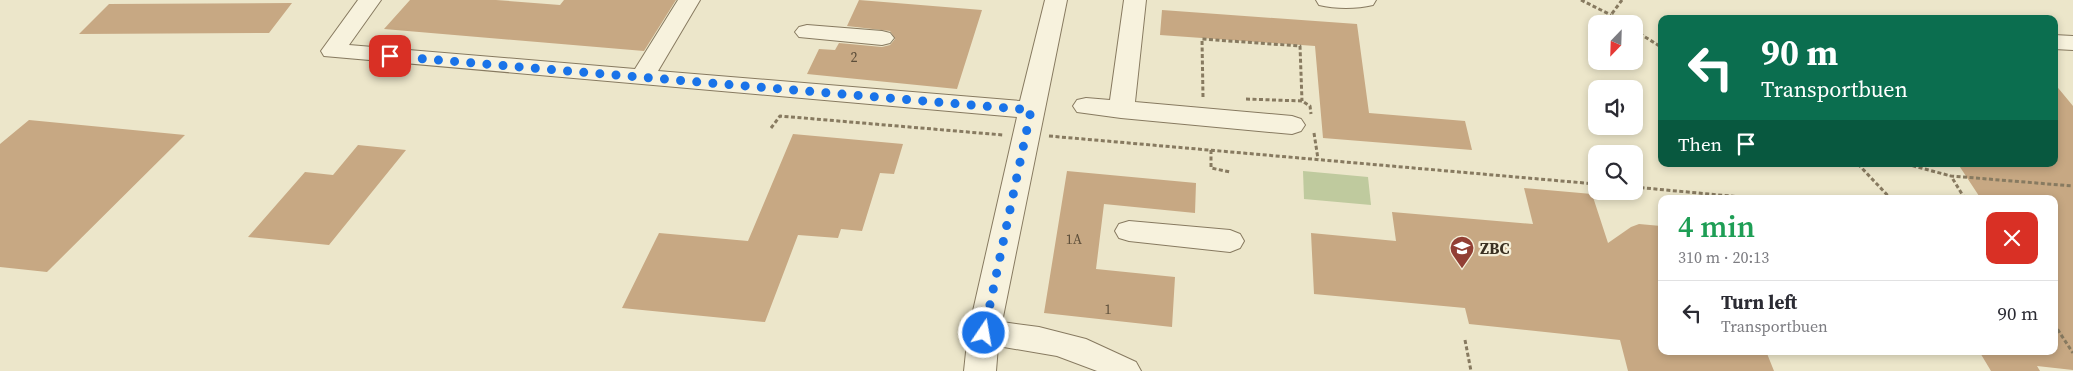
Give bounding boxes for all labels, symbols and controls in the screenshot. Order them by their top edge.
north arrow [1588,15,1642,70]
map controls [1588,15,1643,200]
text: 90 m [1761,29,1838,77]
pin [369,35,411,77]
icon: left [1678,35,1743,100]
icon: arrive [376,42,404,70]
house number: 2 [851,47,858,67]
text: Transportbuen [1761,74,1908,104]
button: sound [1588,80,1643,135]
icon: arrive [1732,130,1760,158]
text: Then [1678,131,1722,157]
button: search [1588,145,1643,200]
text: 4 min [1678,206,1755,247]
button: close [1986,212,2038,264]
house number: 1A [1066,229,1083,249]
school or university icon: ZBC [1449,235,1475,269]
place label: ZBC [1480,237,1509,259]
text: 310 m · 20:13 [1678,246,1769,268]
text: Turn left [1721,289,1797,315]
house number: 1 [1105,299,1112,319]
icon: left [1678,299,1706,327]
text: 90 m [1997,300,2038,326]
position arrow [957,306,1009,358]
text: Transportbuen [1721,315,1828,337]

